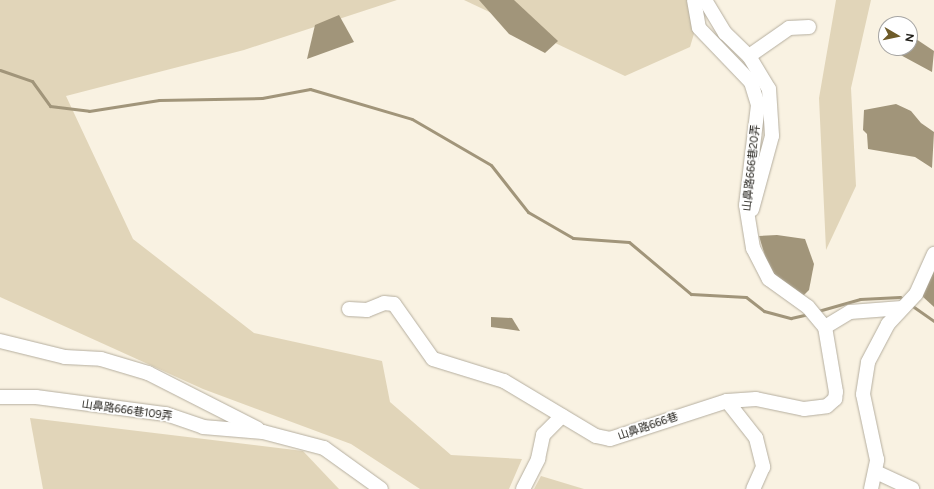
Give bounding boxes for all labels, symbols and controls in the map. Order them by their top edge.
north arrow [878,16,918,56]
text: N [902,33,916,43]
street label: 山鼻路666巷20弄 [741,124,763,212]
street label: 山鼻路666巷109弄 [81,398,173,424]
street label: 山鼻路666巷 [616,411,680,443]

